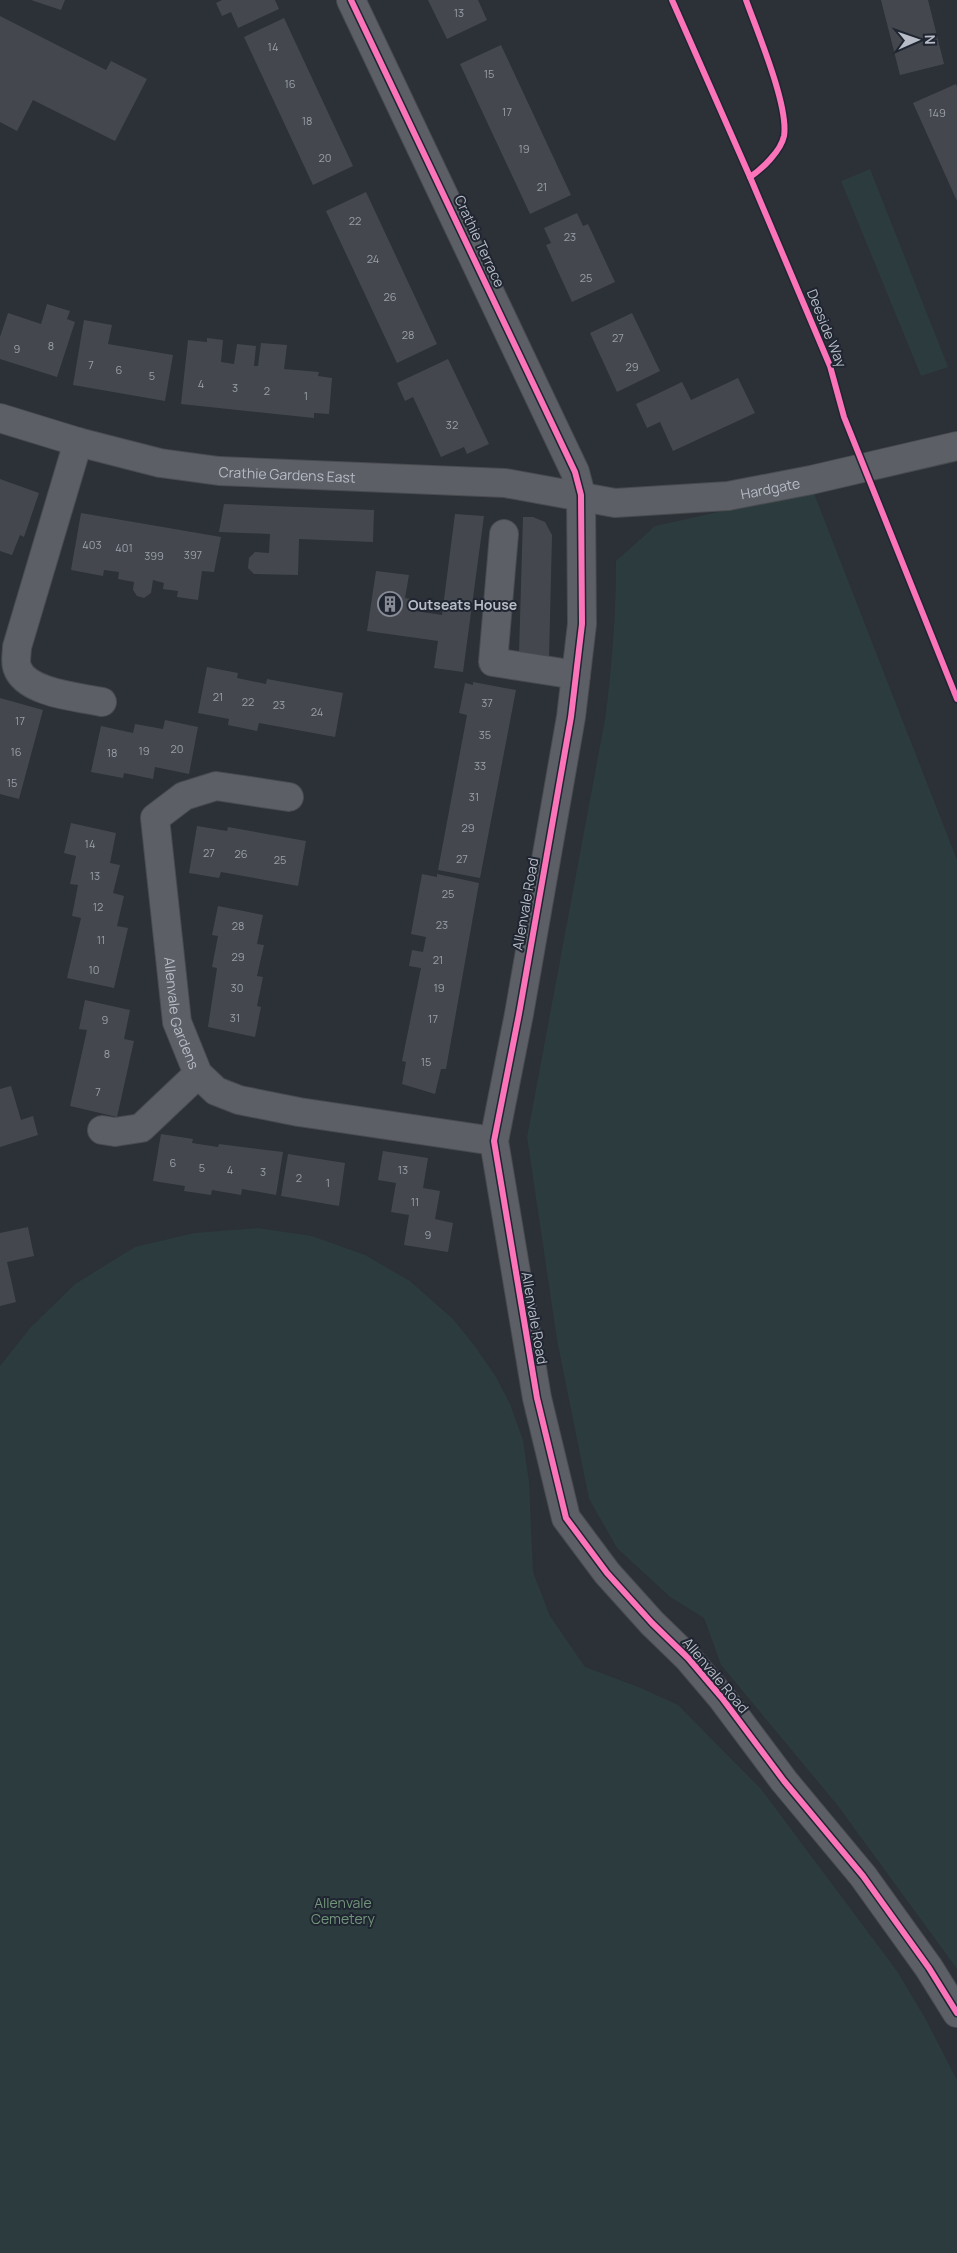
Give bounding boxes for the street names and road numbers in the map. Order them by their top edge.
street label: Crathie Terrace [450,192,510,290]
street label: Deeside Way [803,286,852,371]
street label: Crathie Gardens East [218,461,356,486]
street label: Hardgate [739,473,802,503]
street label: Allenvale Road [508,856,542,952]
street label: Allenvale Gardens [161,956,204,1072]
street label: Allenvale Road [518,1270,552,1366]
street label: Allenvale Road [679,1633,753,1717]

